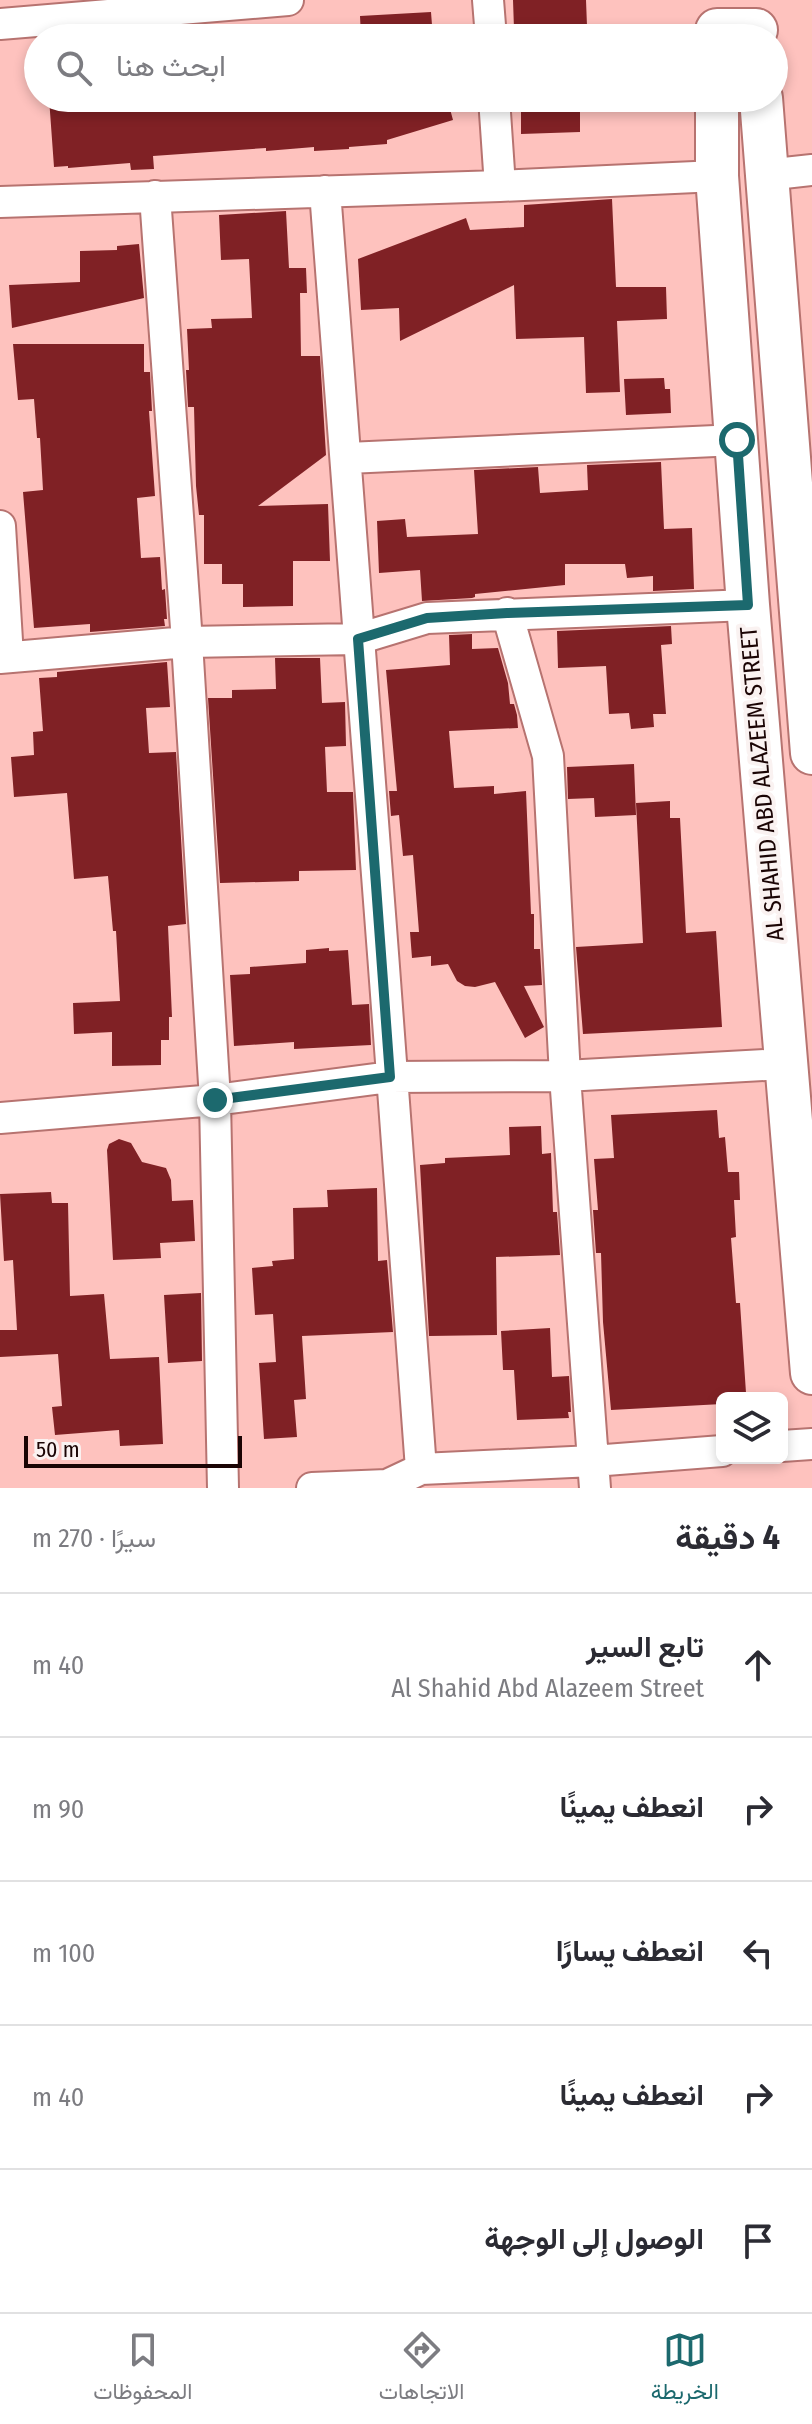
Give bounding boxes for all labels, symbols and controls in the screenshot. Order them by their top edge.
search box [24,24,788,112]
icon: search [52,46,96,90]
text: ابحث هنا [116,48,226,84]
route start [719,422,755,458]
street label: AL SHAHID ABD ALAZEEM STREET [734,626,790,942]
route end [197,1082,233,1118]
map controls [716,1392,788,1464]
button: layers [716,1392,788,1464]
scale bar [24,1432,242,1468]
text: 50 m [36,1436,80,1463]
text: 4 دقيقة [675,1517,780,1558]
text: سيرًا · 270 m [32,1523,156,1554]
text: تابع السير [586,1629,704,1665]
icon: ahead [736,1643,780,1687]
text: 40 m [32,1650,84,1681]
text: Al Shahid Abd Alazeem Street [391,1673,704,1704]
icon: right [736,1787,780,1831]
text: انعطف يمينًا [559,1789,704,1825]
text: 90 m [32,1794,84,1825]
icon: left [736,1931,780,1975]
text: انعطف يسارًا [556,1933,704,1969]
text: 100 m [32,1938,95,1969]
icon: right [736,2075,780,2119]
text: انعطف يمينًا [559,2077,704,2113]
text: 40 m [32,2082,84,2113]
icon: arrive [736,2219,780,2263]
text: الوصول إلى الوجهة [484,2221,704,2257]
tab: المحفوظات [93,2328,192,2411]
tab: الاتجاهات [379,2328,464,2411]
tab: الخريطة [651,2328,719,2411]

